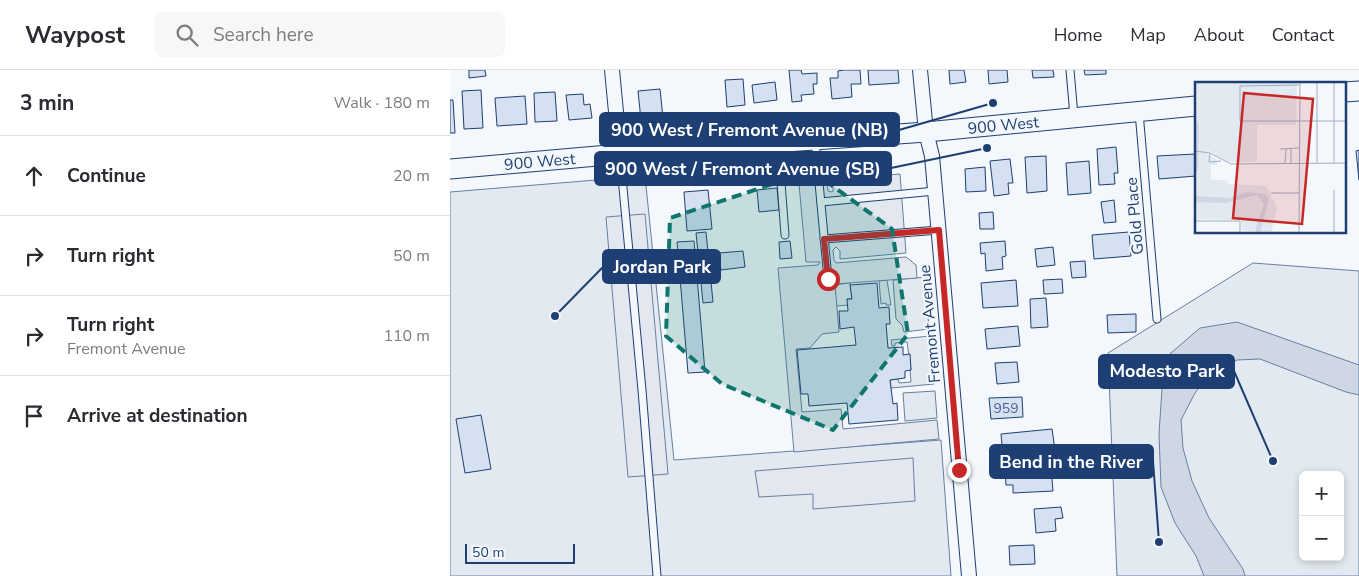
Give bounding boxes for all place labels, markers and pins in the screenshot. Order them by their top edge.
callout: 900 West / Fremont Avenue (NB) [600,113,899,146]
callout: 900 West / Fremont Avenue (SB) [595,152,891,185]
callout: Jordan Park [603,250,720,283]
callout: Modesto Park [1099,355,1234,388]
callout: Bend in the River [990,445,1153,478]

